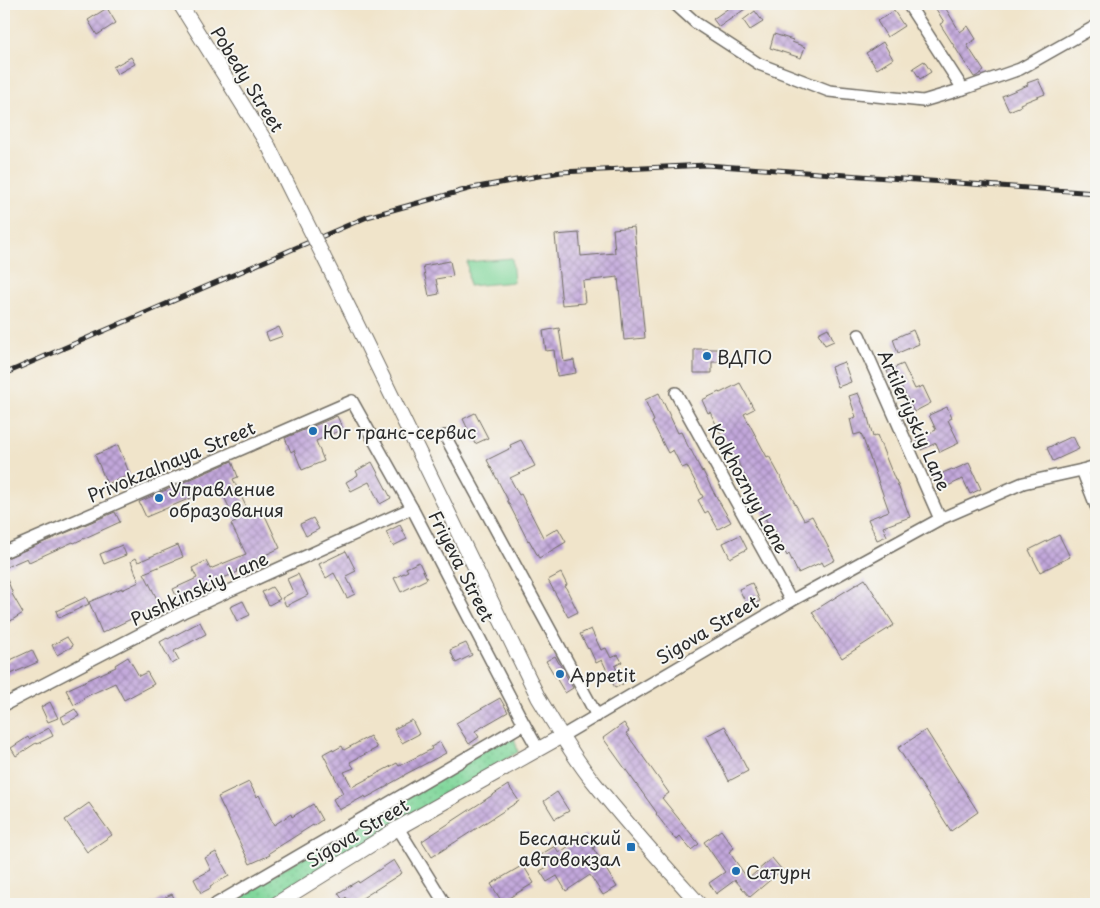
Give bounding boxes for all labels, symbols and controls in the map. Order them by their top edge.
street label: Pobedy Street [205,21,291,137]
place label: ВДПО [717,343,772,370]
street label: Artileriyskiy Lane [872,345,958,495]
marker: ВДПО [701,350,713,362]
street label: Privokzalnaya Street [83,413,259,509]
place label: Юг транс-сервис [323,418,476,445]
street label: Kolkhoznyy Lane [702,418,796,558]
marker: Юг транс-сервис [307,425,319,437]
place label: Управление образования [169,475,284,523]
marker: Управление образования [153,492,165,504]
street label: Friyeva Street [422,506,502,626]
street label: Pushkinskiy Lane [126,544,272,632]
street label: Sigova Street [651,588,763,670]
place label: Appetit [570,661,636,688]
marker: Appetit [554,668,566,680]
street label: Sigova Street [301,791,413,873]
place label: Бесланский автовокзал [519,824,621,872]
marker: Бесланский автовокзал [625,841,637,853]
place label: Сатурн [746,858,811,885]
marker: Сатурн [730,865,742,877]

